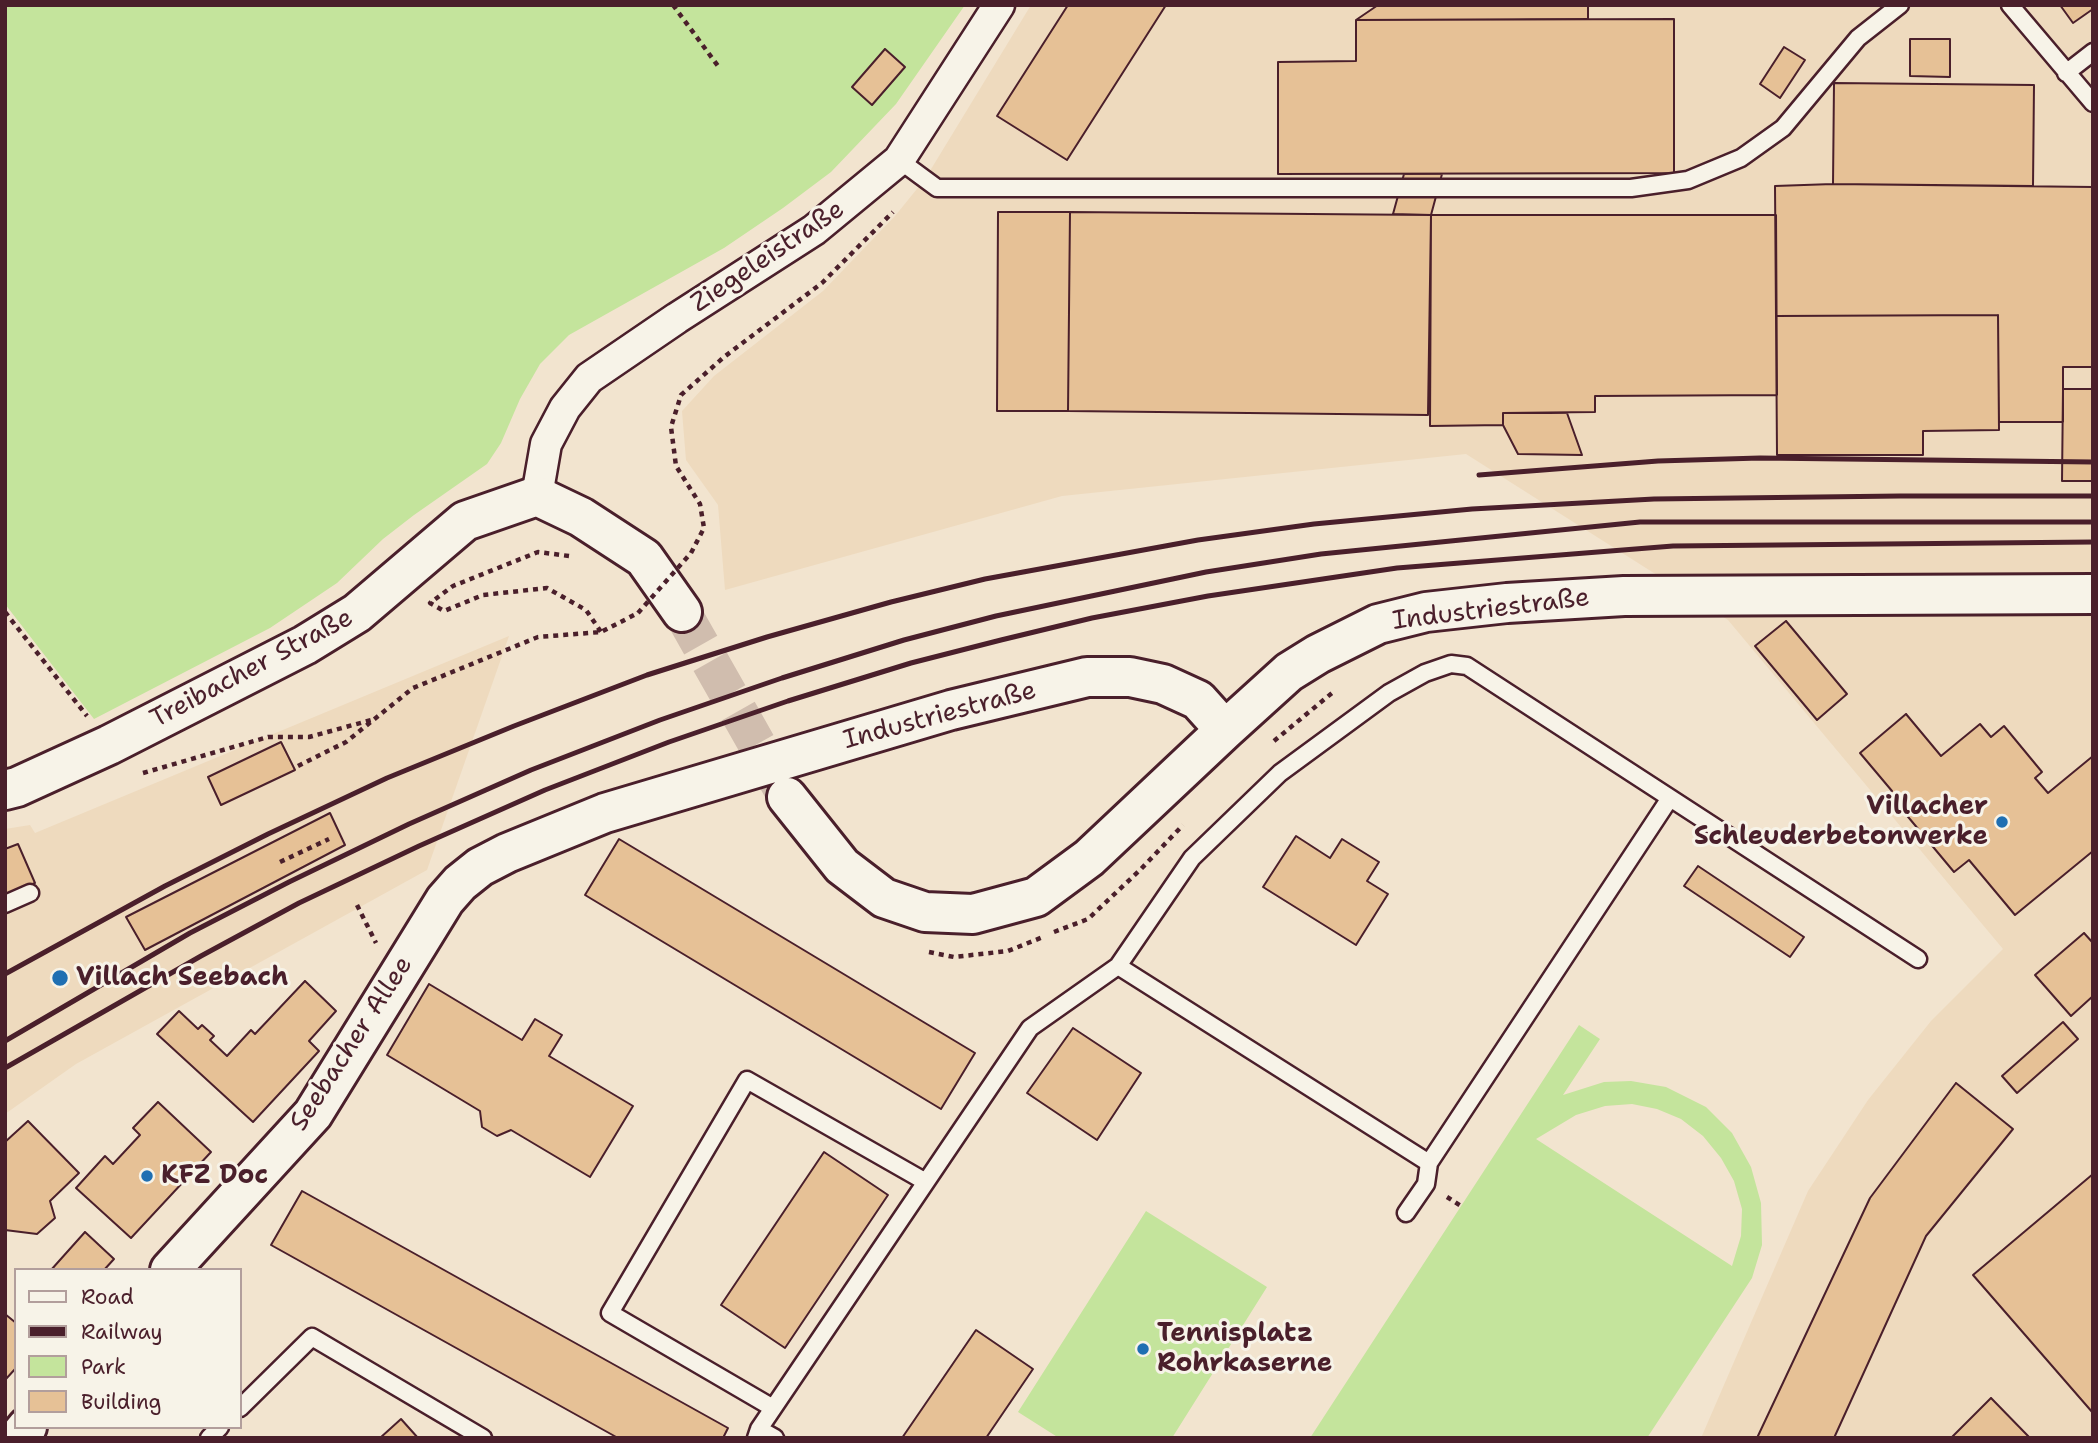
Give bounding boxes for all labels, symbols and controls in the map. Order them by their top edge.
street label: Ziegeleistraße [685,194,851,320]
street label: Industriestraße [1391,582,1591,638]
street label: Treibacher Straße [145,602,359,736]
street label: Industriestraße [840,675,1040,757]
place label: Villacher Schleuderbetonwerke [1694,791,1988,852]
marker: Villacher Schleuderbetonwerke [1994,814,2010,830]
street label: Seebacher Allee [284,951,420,1137]
place label: Villach Seebach [76,962,288,994]
marker: Villach Seebach [50,968,70,988]
place label: KFZ Doc [161,1160,268,1192]
marker: KFZ Doc [139,1168,155,1184]
legend [14,1268,242,1429]
text: Road [81,1283,134,1311]
text: Railway [81,1318,163,1346]
place label: Tennisplatz Rohrkaserne [1157,1318,1332,1380]
marker: Tennisplatz Rohrkaserne [1135,1341,1151,1357]
text: Park [81,1353,126,1381]
text: Building [81,1388,161,1416]

